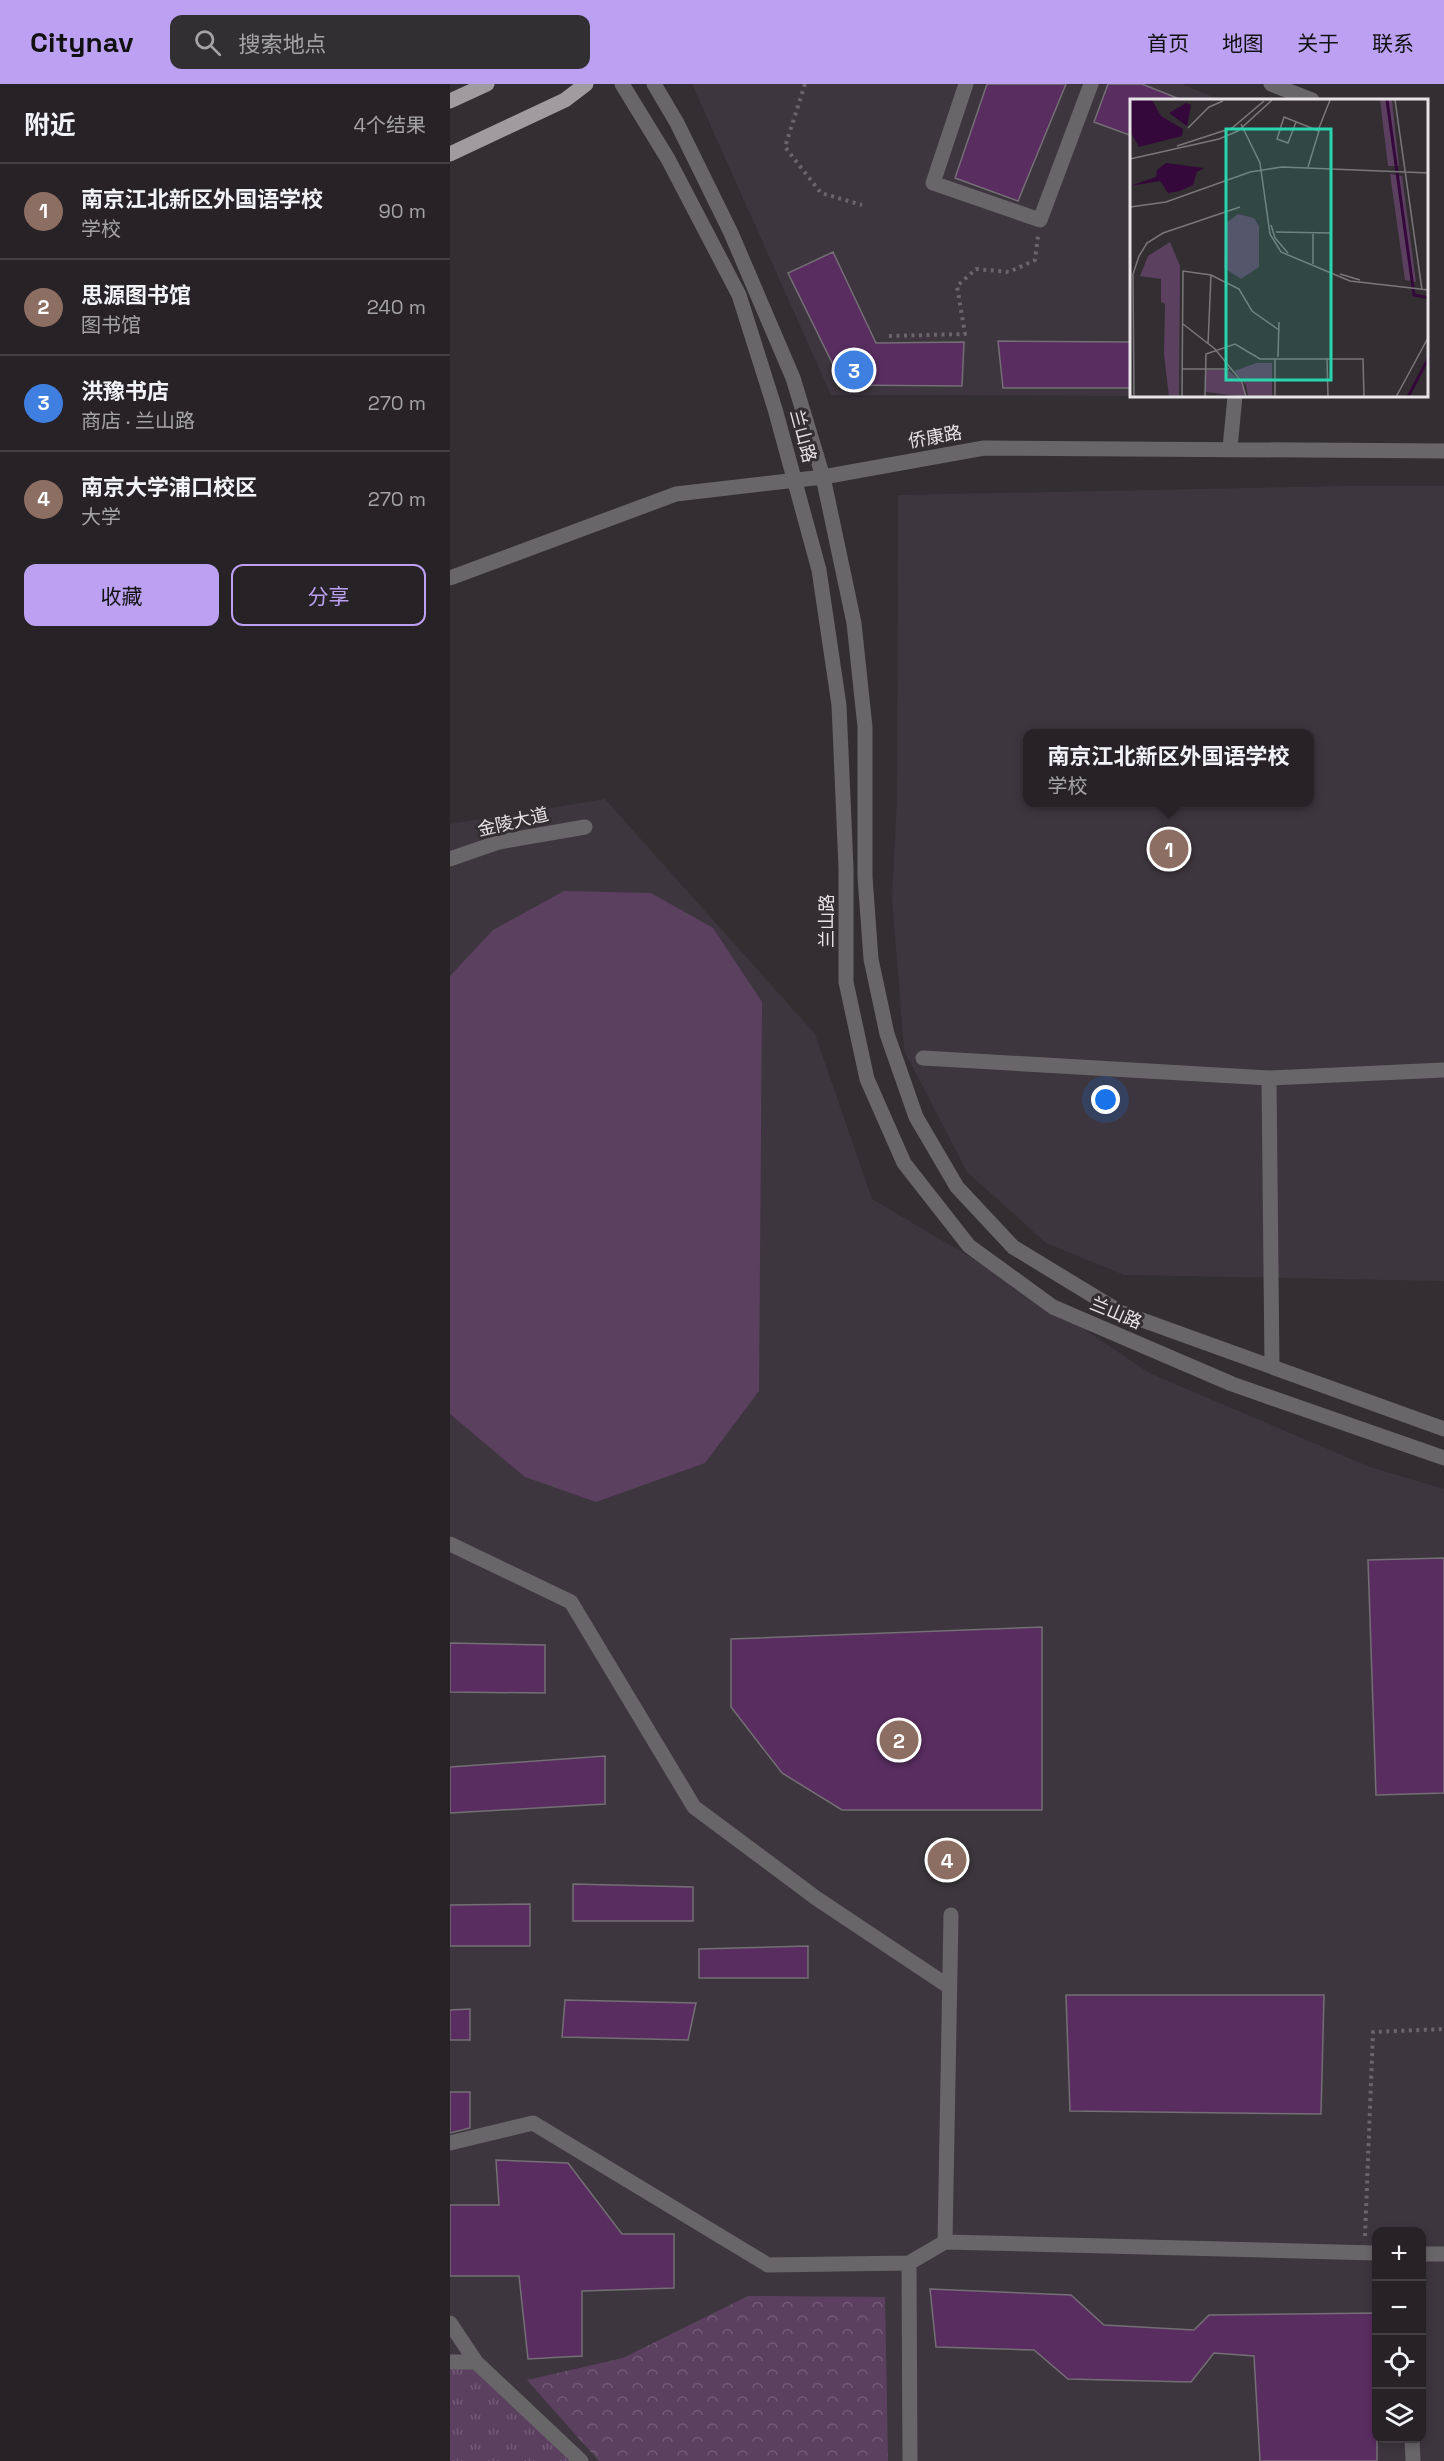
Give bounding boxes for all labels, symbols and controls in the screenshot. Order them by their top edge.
search box [170,15,590,69]
text: Citynav [30,24,134,60]
icon: search [191,26,224,59]
text: 搜索地点 [239,30,327,58]
text: 首页 [1147,30,1189,57]
text: 地图 [1222,30,1264,57]
text: 关于 [1297,30,1339,57]
text: 联系 [1372,30,1414,57]
inset map [1130,99,1429,398]
text: 附近 [24,108,76,142]
text: 4个结果 [354,112,426,138]
text: 南京江北新区外国语学校 [81,185,323,213]
text: 1 [39,198,48,224]
text: 90 m [379,198,426,224]
text: 学校 [81,216,121,242]
text: 思源图书馆 [81,281,191,309]
text: 2 [38,294,49,320]
text: 240 m [367,294,426,320]
text: 图书馆 [81,312,141,338]
pin: 3 [834,348,874,392]
text: 洪豫书店 [81,377,169,405]
text: 3 [37,390,50,416]
text: 270 m [368,390,426,416]
street label: 兰山路 [785,407,822,465]
text: 商店 · 兰山路 [81,408,195,434]
street label: 侨康路 [906,420,963,453]
text: 南京大学浦口校区 [81,473,257,501]
text: 4 [37,486,50,512]
text: 270 m [368,486,426,512]
text: 大学 [81,504,121,530]
button: 收藏 [24,564,219,626]
button: 分享 [231,564,426,626]
popup [1023,729,1314,807]
text: 南京江北新区外国语学校 [1047,742,1290,770]
text: 学校 [1047,773,1087,799]
street label: 金陵大道 [475,802,551,841]
pin: 1 [1150,826,1188,872]
street label: 兰山路 [815,894,838,948]
your location [1091,1085,1120,1114]
street label: 兰山路 [1087,1291,1146,1334]
pin: 2 [880,1718,918,1762]
pin: 4 [928,1838,966,1882]
map controls [1372,2227,1426,2443]
button: + [1372,2227,1426,2281]
button: − [1372,2281,1426,2335]
button: locate [1372,2335,1426,2389]
button: layers [1372,2389,1426,2443]

